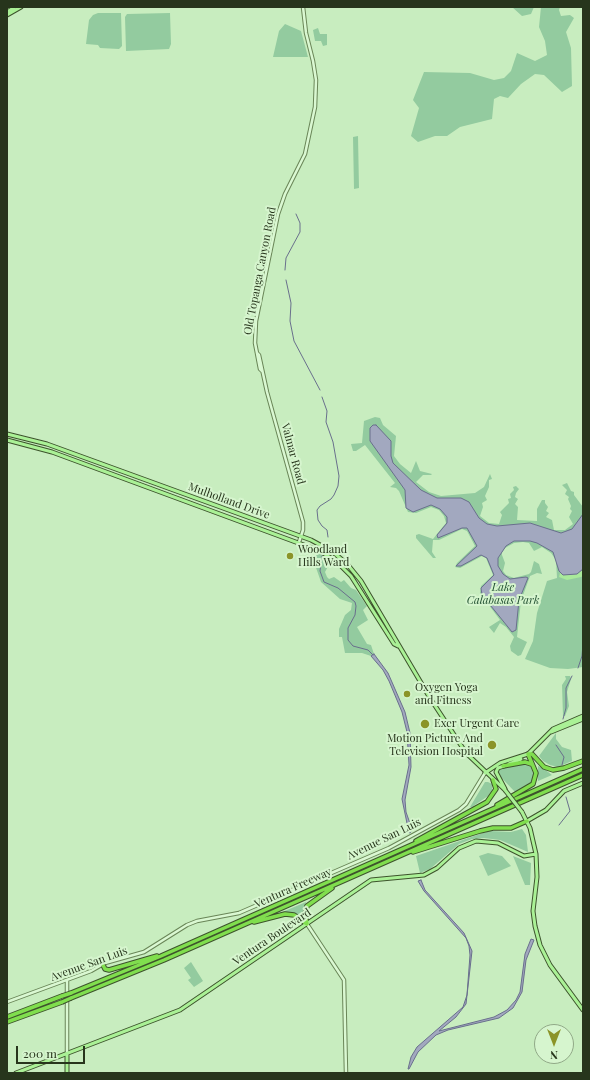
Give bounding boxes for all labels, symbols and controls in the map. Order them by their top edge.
street label: Old Topanga Canyon Road [241,206,279,336]
street label: Valmar Road [278,422,308,486]
street label: Mulholland Drive [186,480,272,522]
place label: Woodland Hills Ward [298,543,349,569]
marker: Woodland Hills Ward [285,551,295,561]
park label: Lake Calabasas Park [467,581,539,607]
place label: Oxygen Yoga and Fitness [415,681,478,707]
marker: Oxygen Yoga and Fitness [402,689,412,699]
place label: Exer Urgent Care [434,717,519,731]
marker: Exer Urgent Care [419,718,431,730]
place label: Motion Picture And Television Hospital [387,732,483,758]
marker: Motion Picture And Television Hospital [486,739,498,751]
street label: Avenue San Luis [345,815,423,863]
street label: Ventura Freeway [252,865,334,911]
street label: Ventura Boulevard [230,906,314,968]
street label: Avenue San Luis [49,944,129,984]
north arrow [534,1024,574,1064]
scale bar [18,1038,87,1064]
text: 200 m [23,1045,57,1061]
text: N [550,1048,558,1063]

